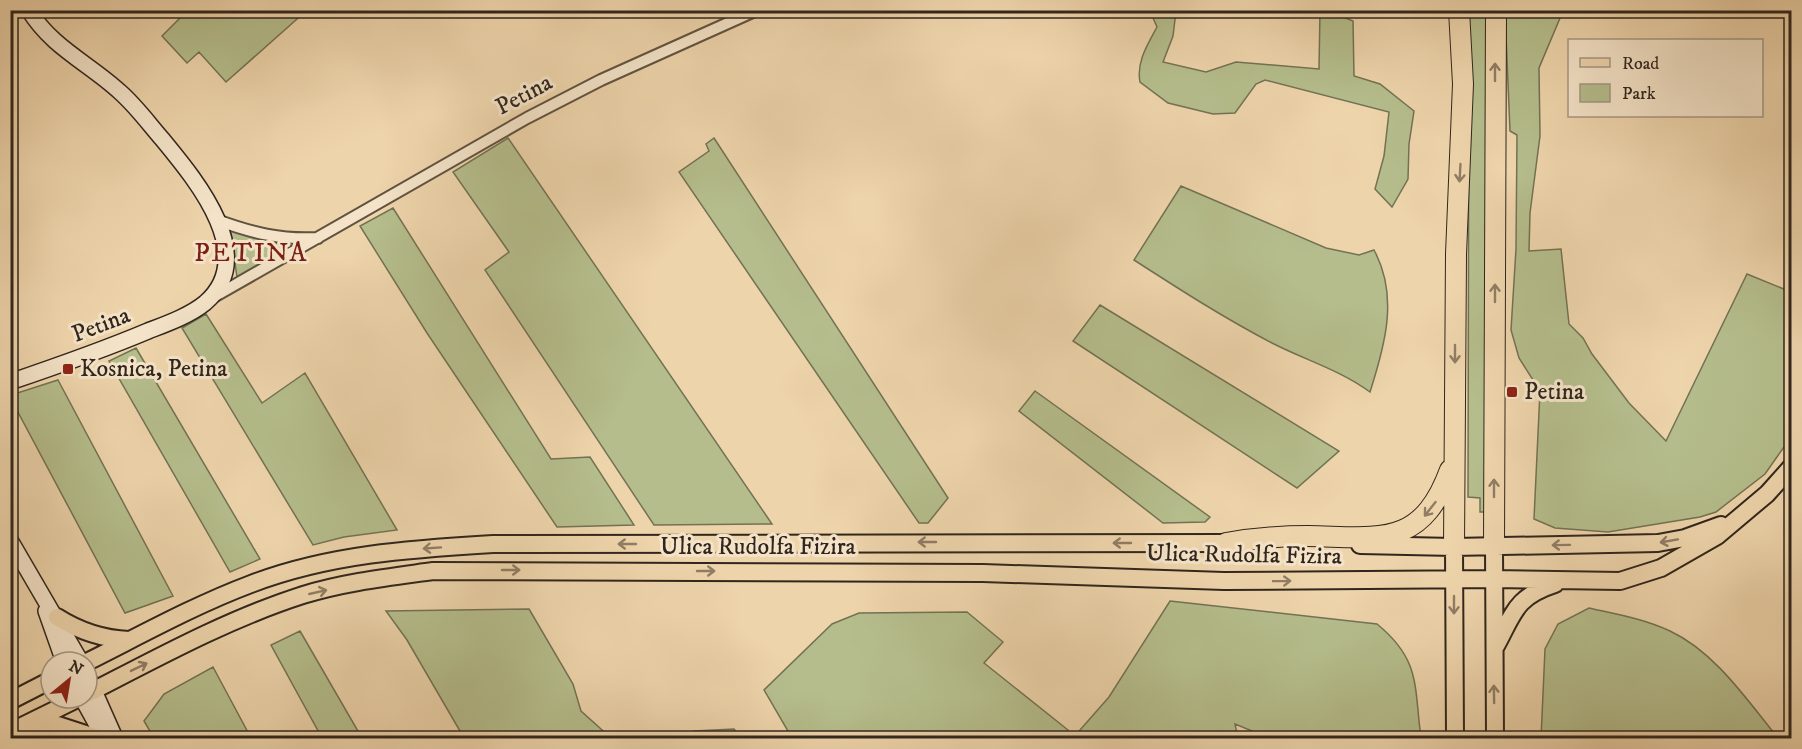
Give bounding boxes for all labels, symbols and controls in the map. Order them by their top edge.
legend [1568,39,1763,117]
text: Road [1622,53,1659,75]
one-way arrow [1489,62,1501,82]
street label: Petina [490,67,558,122]
text: Park [1622,83,1656,105]
one-way arrow [1454,163,1465,183]
district label: PETINA [194,236,308,270]
one-way arrow [1489,283,1501,303]
street label: Petina [68,300,135,350]
one-way arrow [1449,344,1461,364]
place label: Kosnica, Petina [80,354,228,384]
marker: Kosnica, Petina [61,362,75,376]
place label: Petina [1524,377,1585,407]
marker: Petina [1505,385,1519,399]
one-way arrow [1488,478,1500,498]
one-way arrow [1423,500,1436,516]
street label: Ulica Rudolfa Fizira [660,532,857,562]
one-way arrow [1660,535,1680,546]
one-way arrow [917,536,937,548]
one-way arrow [1112,537,1132,549]
one-way arrow [617,538,637,550]
street label: Ulica Rudolfa Fizira [1146,538,1343,572]
one-way arrow [1552,539,1572,551]
one-way arrow [422,543,442,554]
one-way arrow [501,564,521,576]
one-way arrow [696,565,716,577]
one-way arrow [1272,575,1292,587]
one-way arrow [309,585,328,597]
one-way arrow [1448,595,1460,615]
north arrow [39,650,99,710]
text: N [65,656,87,680]
one-way arrow [130,661,148,673]
one-way arrow [1488,685,1500,705]

